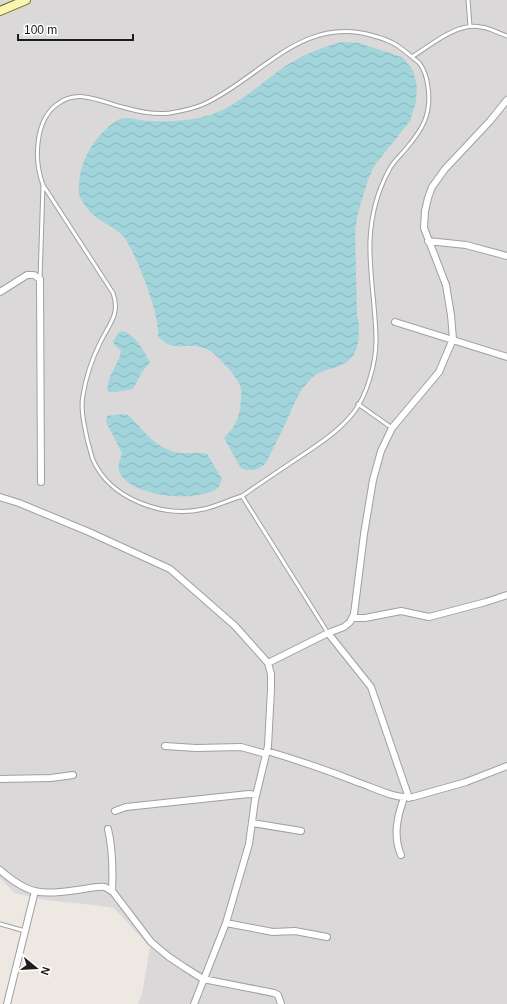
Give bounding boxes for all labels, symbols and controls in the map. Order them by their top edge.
scale bar [18,16,133,42]
text: 100 m [24,23,57,37]
north arrow [16,948,56,988]
text: N [39,965,52,977]

